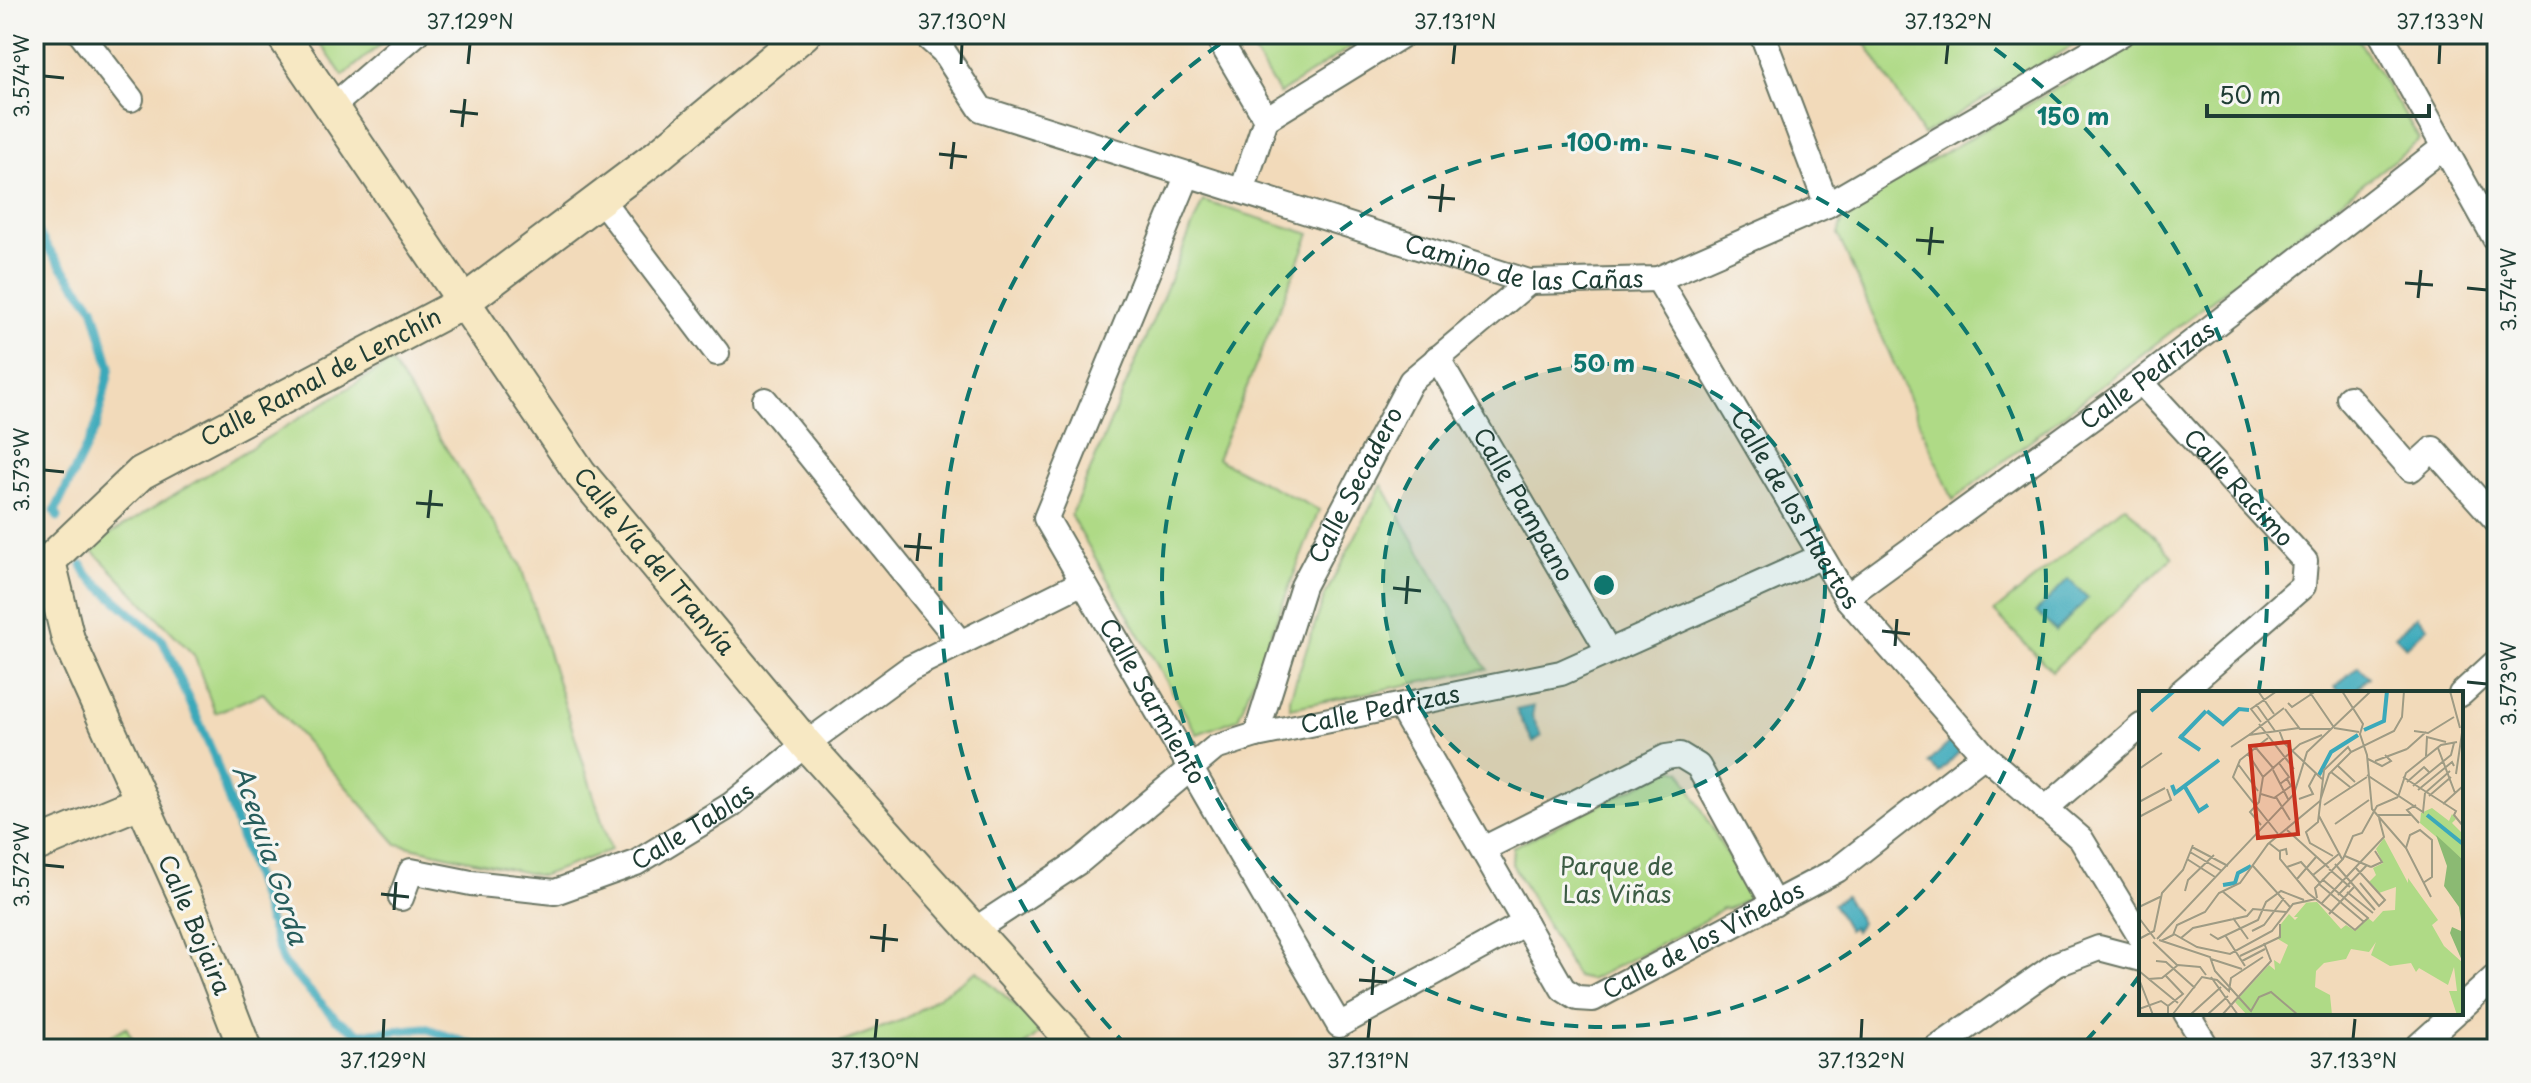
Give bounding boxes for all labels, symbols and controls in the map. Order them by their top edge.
text: 37.129°N [426,6,514,36]
text: 37.130°N [917,6,1007,36]
text: 37.131°N [1414,6,1496,36]
text: 37.132°N [1904,6,1992,36]
text: 37.133°N [2396,6,2484,36]
text: 3.574°W [6,34,36,118]
scale bar [2207,68,2429,118]
text: 50 m [2219,76,2281,112]
text: 150 m [2037,97,2109,133]
text: 100 m [1567,123,1641,159]
street label: Camino de las Cañas [1401,224,1644,298]
text: 3.574°W [2493,248,2523,332]
street label: Calle Ramal de Lenchín [193,297,447,455]
street label: Calle Pedrizas [2071,311,2222,437]
text: 50 m [1573,344,1635,380]
street label: Calle Secadero [1298,400,1410,569]
street label: Calle de los Huertos [1723,402,1869,616]
street label: Calle Pampano [1465,420,1584,587]
street label: Calle Racimo [2176,420,2303,554]
text: 3.573°W [6,427,36,512]
street label: Calle Vía del Tranvía [566,458,745,662]
centre of rings [1590,571,1618,599]
street label: Calle Sarmiento [1091,611,1216,790]
text: 3.573°W [2493,641,2523,726]
street label: Calle Pedrizas [1297,674,1463,742]
inset map [2139,691,2463,1015]
water label: Acequia Gorda [224,760,319,950]
street label: Calle Tablas [624,773,761,878]
text: 3.572°W [6,822,36,908]
park label: Parque de Las Viñas [1560,847,1674,911]
street label: Calle Bojaira [150,848,242,1000]
street label: Calle de los Viñedos [1595,871,1810,1007]
text: 37.129°N [339,1045,427,1075]
text: 37.130°N [830,1045,920,1075]
text: 37.131°N [1327,1045,1409,1075]
text: 37.132°N [1817,1045,1905,1075]
text: 37.133°N [2309,1045,2397,1075]

